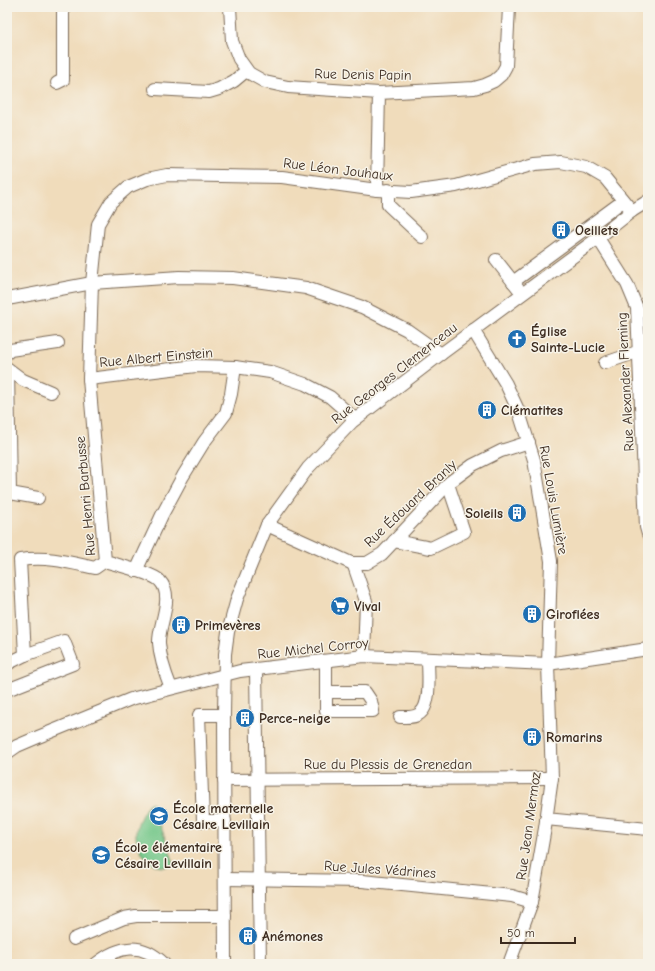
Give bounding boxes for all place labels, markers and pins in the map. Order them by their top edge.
building icon: Oeillets [550,219,572,241]
place label: Oeillets [575,222,618,239]
place label: Église Sainte-Lucie [531,323,605,356]
church icon: Église Sainte-Lucie [506,328,528,350]
building icon: Clématites [476,399,498,421]
place label: Clématites [501,402,563,419]
building icon: Soleils [506,502,528,524]
place label: Soleils [465,505,503,522]
supermarket icon: Vival [329,595,351,617]
place label: Vival [354,598,381,615]
building icon: Giroflées [521,603,543,625]
place label: Giroflées [546,606,599,623]
building icon: Primevères [170,614,192,636]
place label: Primevères [195,617,260,634]
building icon: Perce-neige [234,707,256,729]
place label: Perce-neige [259,710,331,727]
building icon: Romarins [521,726,543,748]
place label: Romarins [546,729,602,746]
place label: École maternelle Césaire Levillain [173,800,273,833]
school or university icon: École maternelle Césaire Levillain [148,805,170,827]
place label: École élémentaire Césaire Levillain [115,839,222,872]
school or university icon: École élémentaire Césaire Levillain [90,844,112,866]
building icon: Anémones [237,925,259,947]
place label: Anémones [262,928,323,945]

